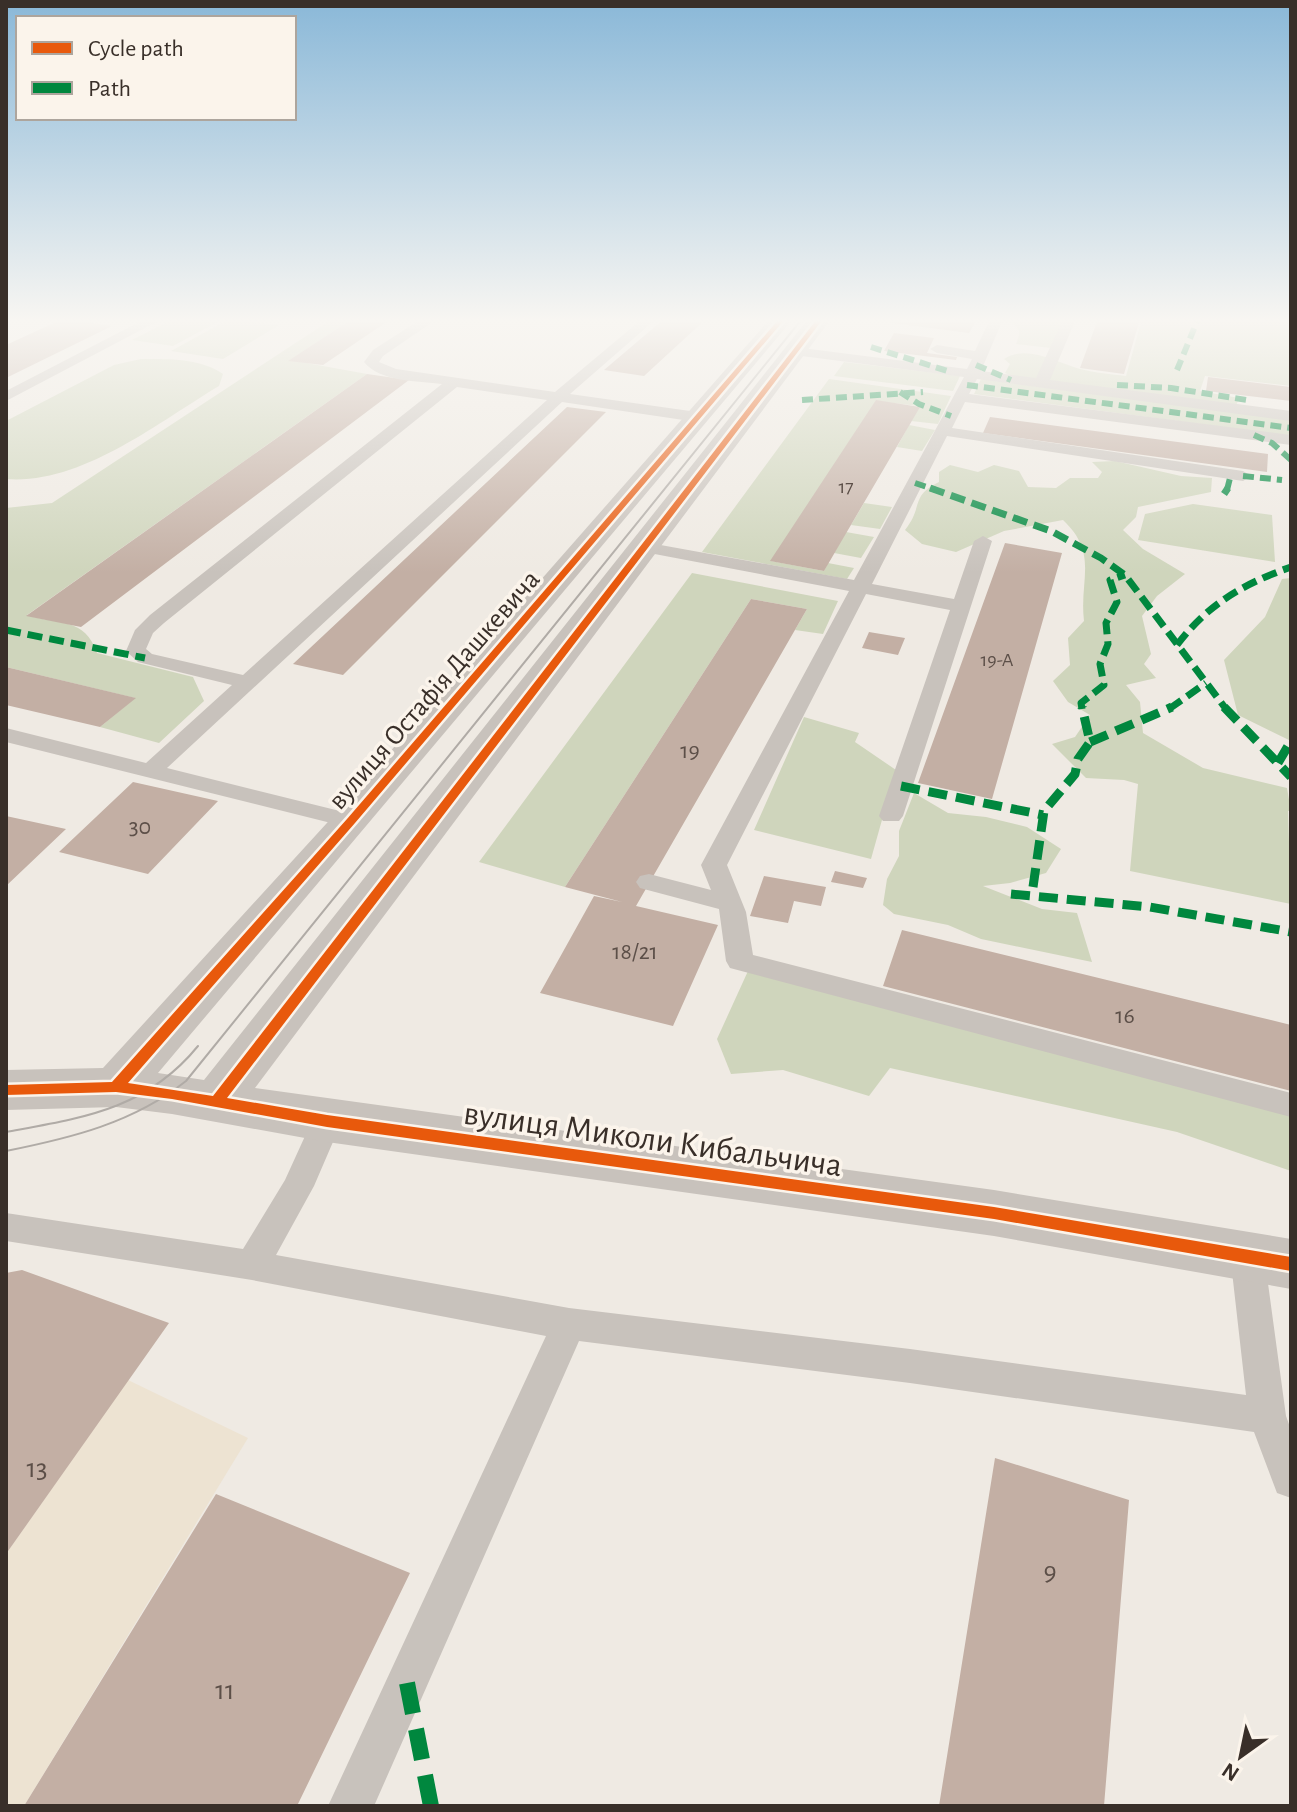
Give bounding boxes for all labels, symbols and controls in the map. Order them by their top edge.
legend [16,16,296,120]
text: Cycle path [88,37,184,61]
text: Path [88,77,131,101]
house number: 17 [838,477,854,497]
street label: вулиця Остафія Дашкевича [323,565,546,815]
house number: 19-А [980,650,1014,670]
house number: 19 [680,739,700,763]
house number: 30 [129,815,151,839]
house number: 18/21 [612,940,658,964]
house number: 16 [1115,1004,1135,1028]
street label: вулиця Миколи Кибальчича [461,1097,844,1183]
house number: 13 [26,1455,48,1483]
house number: 9 [1043,1558,1057,1586]
house number: 11 [215,1677,235,1705]
north arrow [1201,1716,1281,1796]
text: N [1218,1759,1243,1785]

